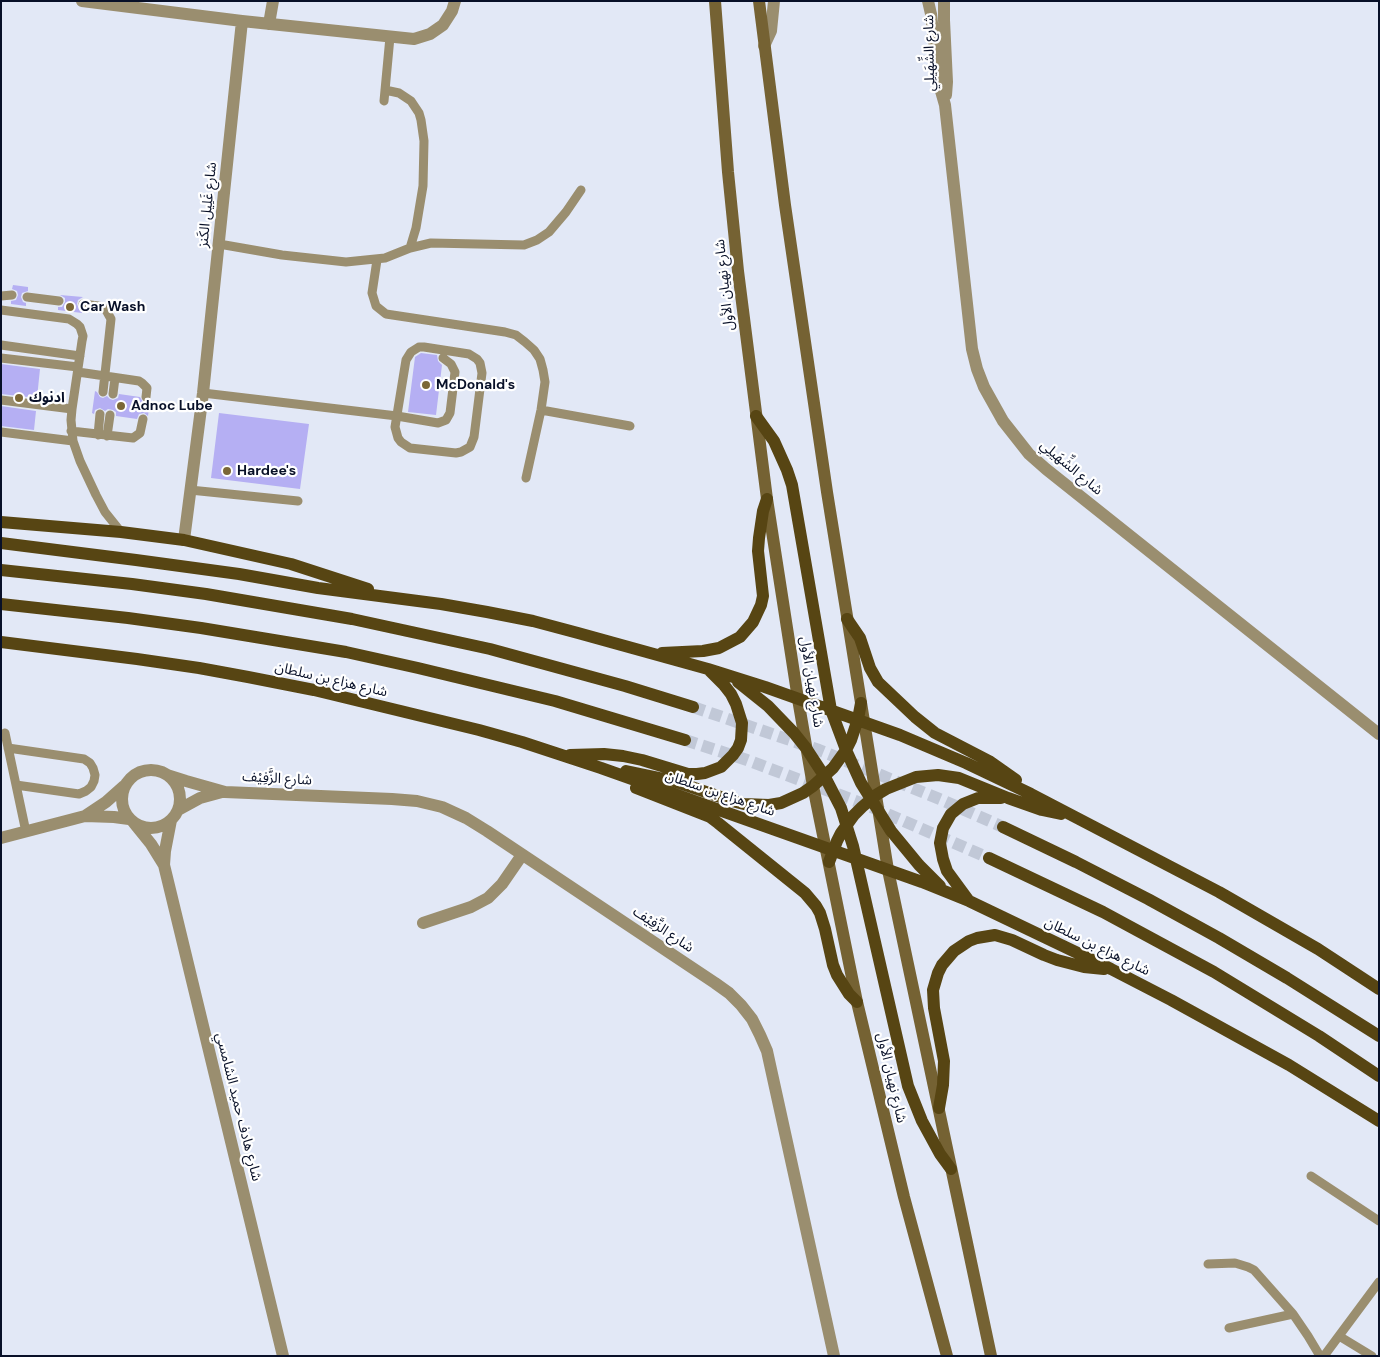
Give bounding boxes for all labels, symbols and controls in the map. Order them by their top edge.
street label: شارع الشِّهَيلِي [921,15,939,91]
street label: شارع غَلِيل الكَنز [195,161,221,249]
street label: شارع نهيان الأول [712,238,738,332]
place label: Car Wash [80,299,145,315]
marker: Car Wash [64,301,76,313]
place label: McDonald's [436,377,515,393]
marker: McDonald's [420,379,432,391]
place label: ادنوك [29,390,65,406]
marker: ادنوك [13,392,25,404]
place label: Adnoc Lube [131,398,213,414]
marker: Adnoc Lube [115,400,127,412]
street label: شارع الشِّهَيلِي [1036,437,1106,499]
place label: Hardee's [237,463,296,479]
marker: Hardee's [221,465,233,477]
street label: شارع نهيان الأول [796,635,826,729]
street label: شارع هزاع بن سلطان [273,659,389,701]
street label: شارع هزاع بن سلطان [663,767,777,821]
street label: شارع الزَّفِيْف [242,769,312,789]
street label: شارع الزَّفِيْف [629,903,697,957]
street label: شارع هزاع بن سلطان [1042,914,1152,980]
street label: شارع هادف حميد الشامسي [211,1031,265,1183]
street label: شارع نهيان الأول [872,1031,910,1125]

